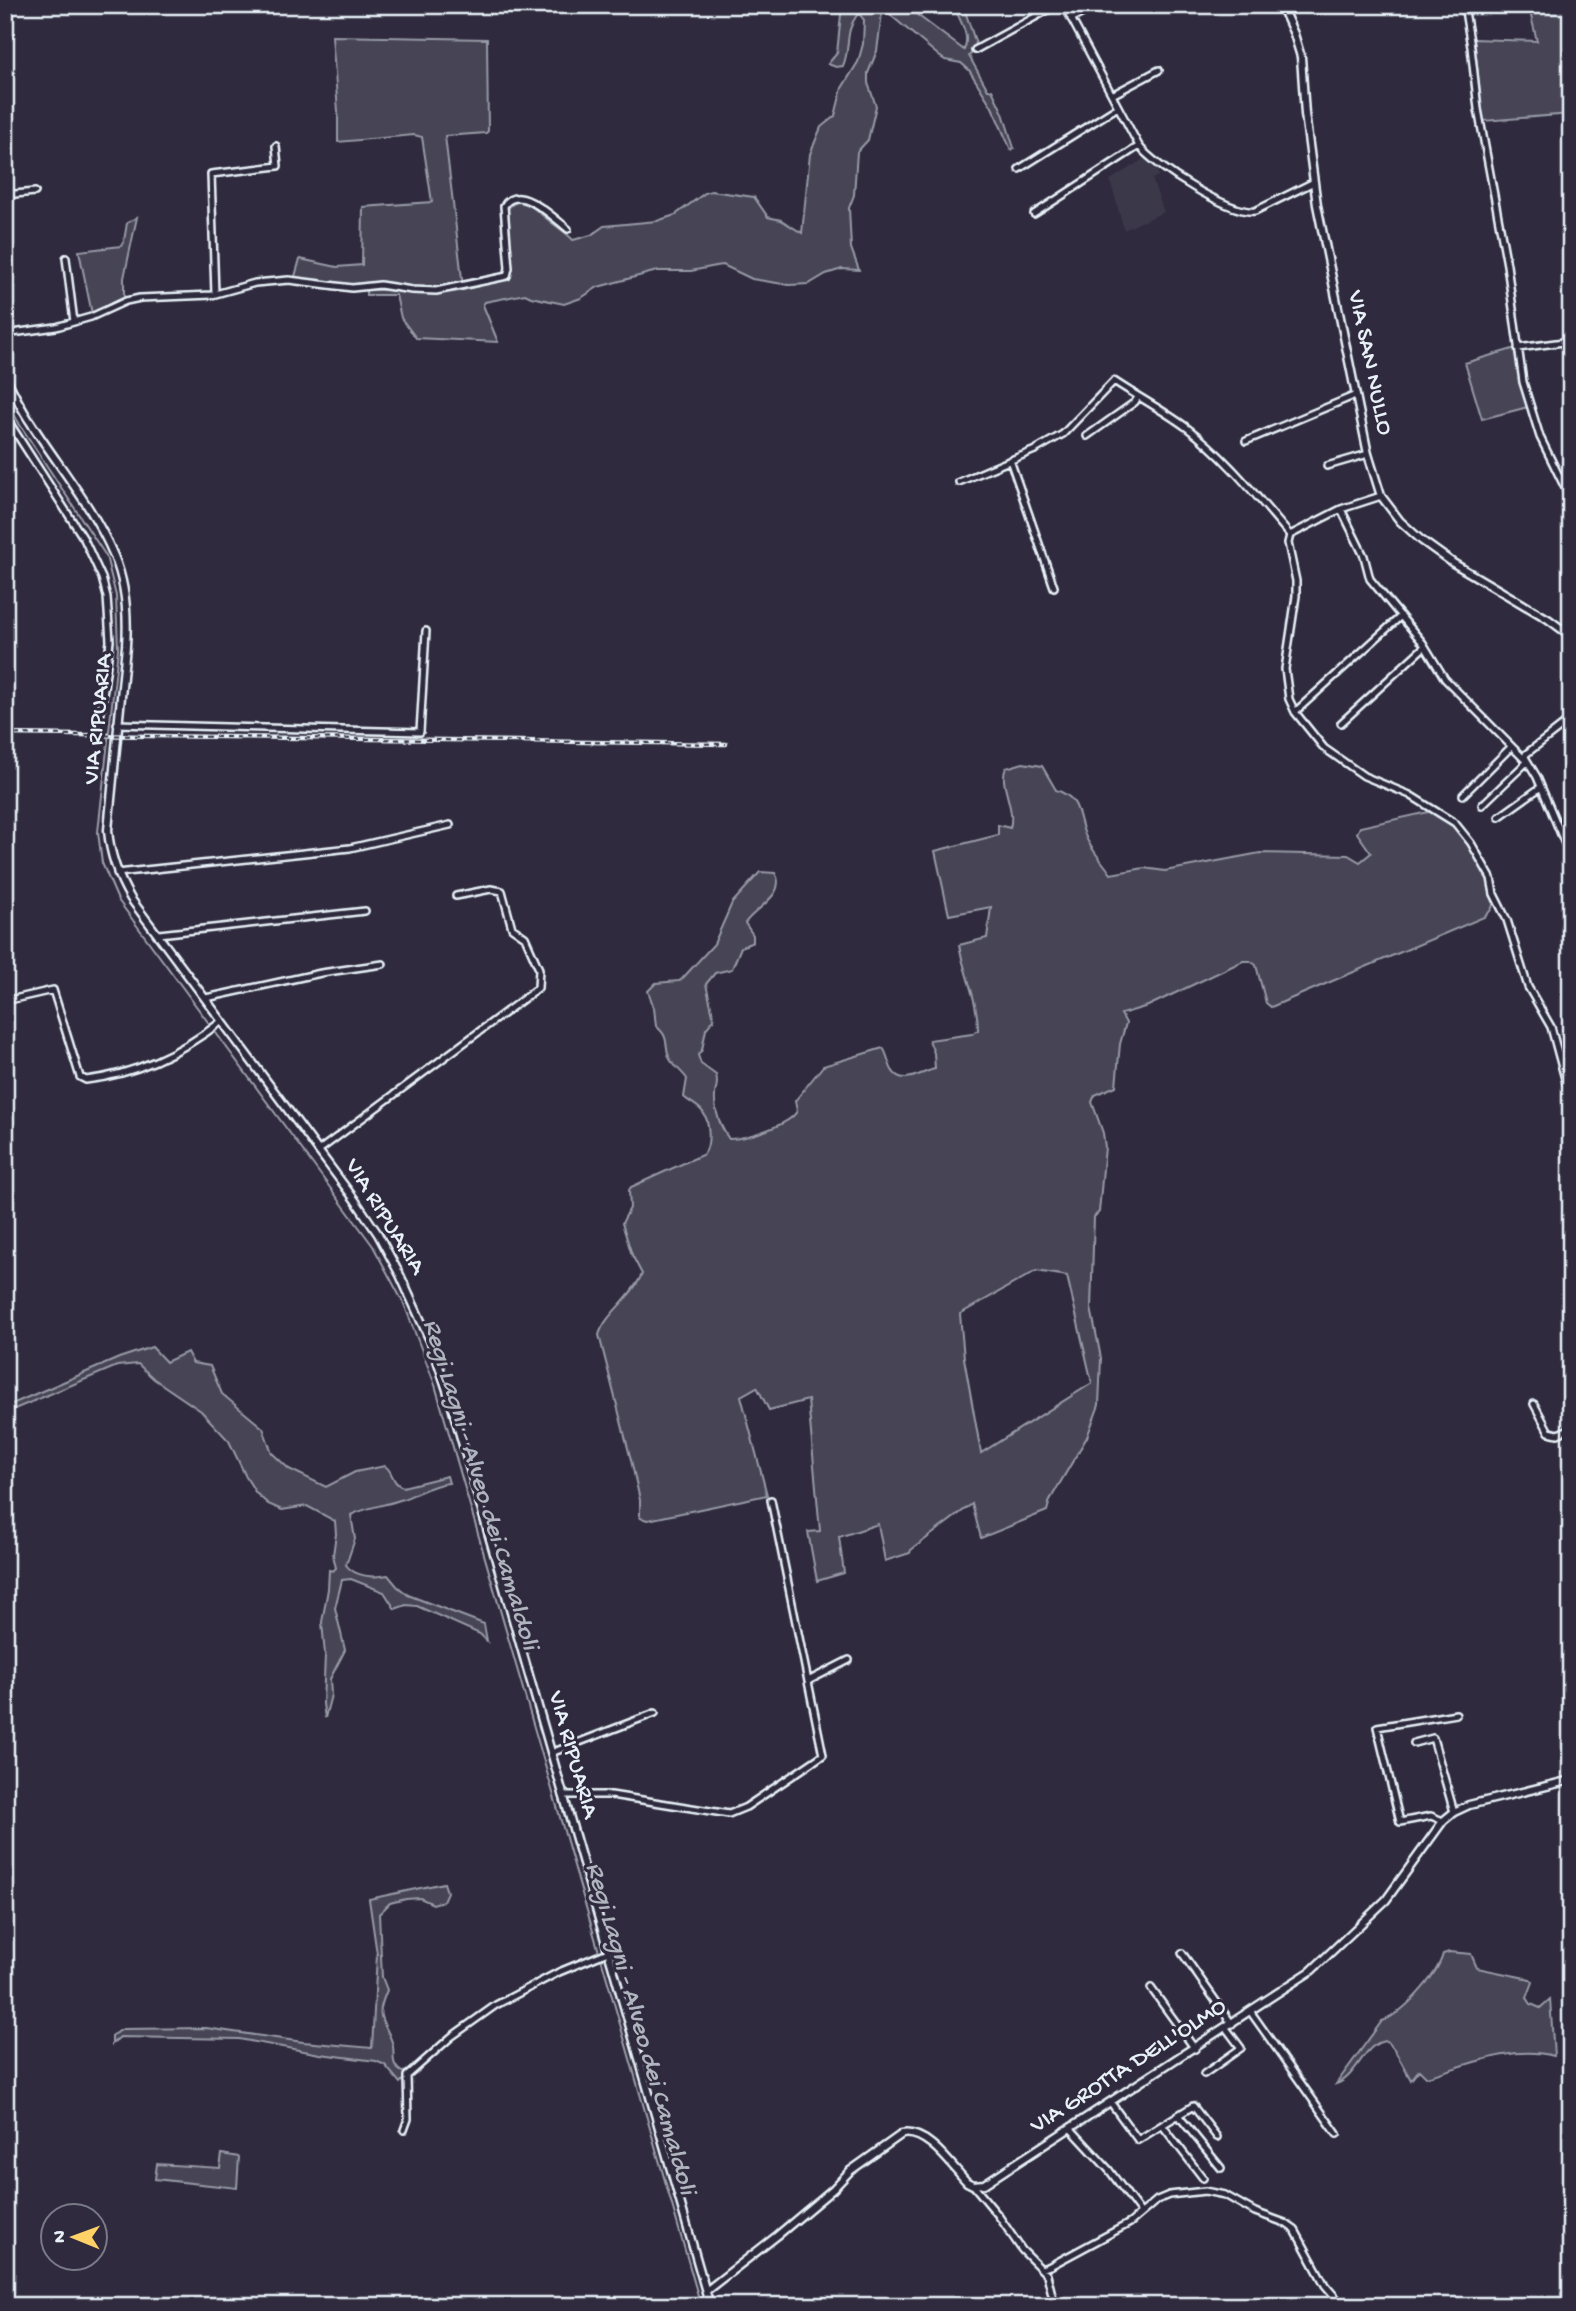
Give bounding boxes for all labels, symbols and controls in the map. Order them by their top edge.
street label: VIA SAN NULLO [1339,287,1398,438]
street label: VIA RIPUARIA [78,650,120,787]
street label: VIA RIPUARIA [336,1153,432,1282]
water label: Regi Lagni - Alveo dei Camaldoli [414,1316,545,1657]
street label: VIA RIPUARIA [540,1687,605,1824]
water label: Regi Lagni - Alveo dei Camaldoli [577,1859,702,2202]
street label: VIA GROTTA DELL'OLMO [1025,1993,1233,2142]
north arrow [38,2202,108,2272]
text: N [49,2230,72,2243]

